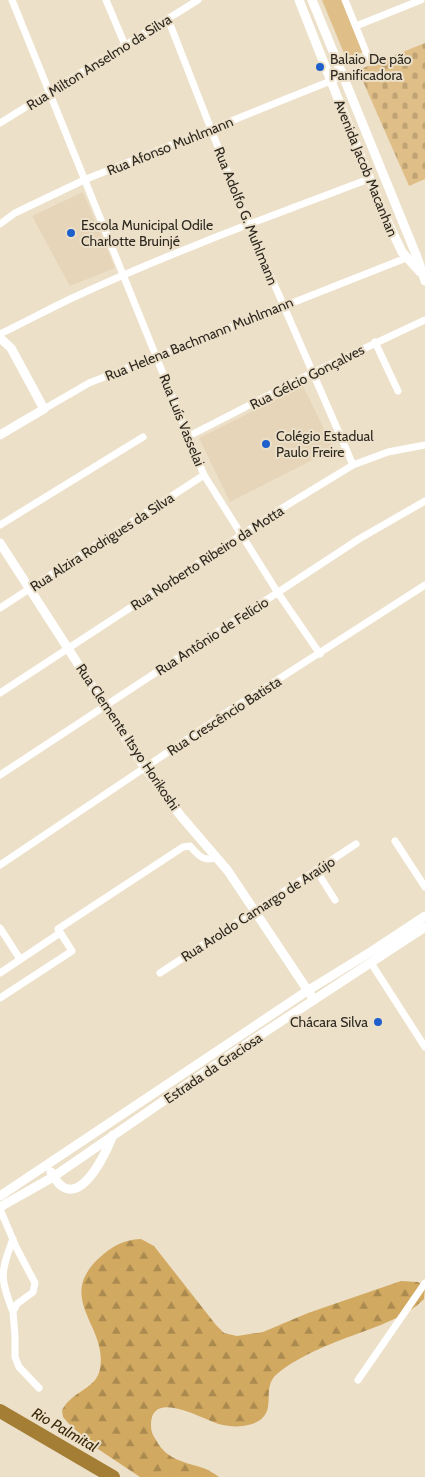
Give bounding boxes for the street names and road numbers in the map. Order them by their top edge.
street label: Rua Milton Anselmo da Silva [23,10,175,114]
street label: Avenida Jacob Macanhan [330,97,402,239]
street label: Rua Afonso Muhlmann [104,112,236,180]
street label: Rua Adolfo G. Muhlmann [210,144,282,288]
street label: Rua Helena Bachmann Muhlmann [102,293,296,385]
street label: Rua Gélcio Gonçalves [247,340,368,414]
street label: Rua Luís Vasselai [155,371,209,469]
street label: Rua Alzira Rodrigues da Silva [27,489,178,595]
street label: Rua Norberto Ribeiro da Motta [127,502,287,614]
street label: Rua Antônio de Felício [152,593,272,679]
street label: Rua Clemente Itsyo Horikoshi [72,660,184,814]
street label: Rua Crescêncio Batista [164,672,285,760]
street label: Rua Aroldo Camargo de Araújo [178,852,339,966]
street label: Estrada da Graciosa [161,1028,266,1107]

